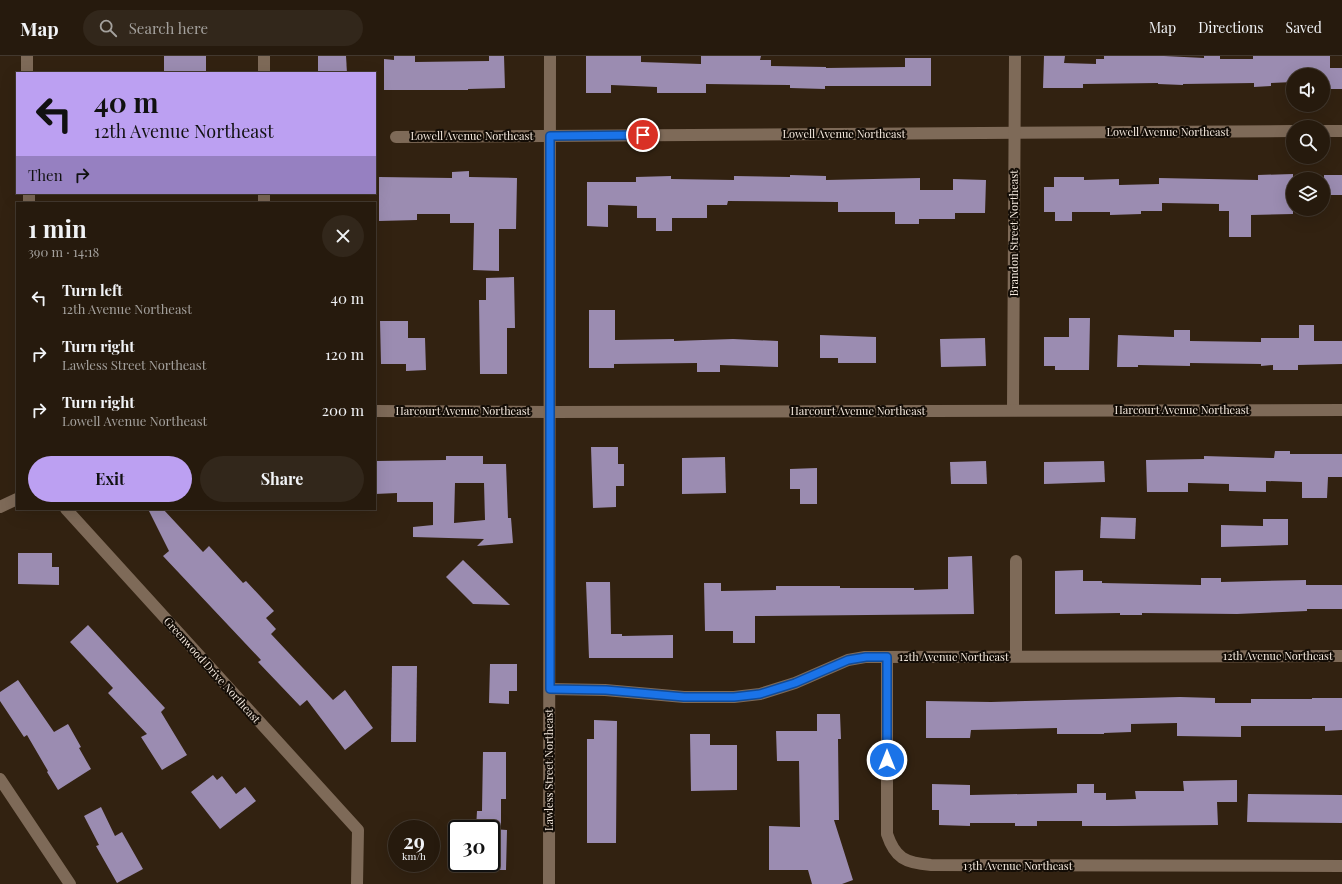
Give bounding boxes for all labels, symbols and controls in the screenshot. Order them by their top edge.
search box [83,10,363,46]
text: Map [20,15,59,41]
icon: search [97,17,119,39]
text: Search here [129,18,208,38]
text: Map [1149,18,1176,37]
text: Directions [1198,18,1264,37]
text: Saved [1286,18,1322,37]
map controls [1286,68,1330,216]
button: sound [1286,68,1330,112]
text: 40 m [94,83,159,120]
icon: left [28,88,80,140]
pin [626,118,660,152]
text: 12th Avenue Northeast [94,119,274,143]
button: search [1286,120,1330,164]
icon: arrive [632,124,654,146]
street label: Lowell Avenue Northeast [1107,124,1229,139]
street label: Lowell Avenue Northeast [783,126,905,141]
street label: Lowell Avenue Northeast [411,128,533,143]
icon: right [71,164,93,186]
text: Then [28,165,63,185]
street label: Brandon Street Northeast [1006,170,1021,296]
button: layers [1286,172,1330,216]
text: 1 min [28,212,87,244]
button: close [322,215,364,257]
text: 390 m · 14:18 [28,243,99,260]
text: Turn left [62,280,123,300]
icon: left [28,287,50,309]
text: 40 m [331,288,364,308]
text: 12th Avenue Northeast [62,300,192,317]
text: Turn right [62,336,135,356]
icon: right [28,343,50,365]
text: 120 m [325,344,364,364]
text: Lawless Street Northeast [62,356,206,373]
text: Turn right [62,392,135,412]
icon: right [28,399,50,421]
text: 200 m [322,400,364,420]
street label: Harcourt Avenue Northeast [1115,402,1250,417]
street label: Harcourt Avenue Northeast [396,403,531,418]
street label: Harcourt Avenue Northeast [791,403,926,418]
text: Lowell Avenue Northeast [62,412,207,429]
button: Exit [28,456,192,502]
button: Share [200,456,364,502]
street label: Greenwood Drive Northeast [161,613,264,726]
street label: 12th Avenue Northeast [1223,648,1333,663]
street label: 12th Avenue Northeast [899,649,1009,664]
street label: Lawless Street Northeast [541,709,556,831]
position arrow [866,739,908,781]
speed limit sign: 30 [448,820,500,872]
text: 29 [403,827,425,854]
text: km/h [402,849,426,863]
street label: 13th Avenue Northeast [963,858,1073,873]

